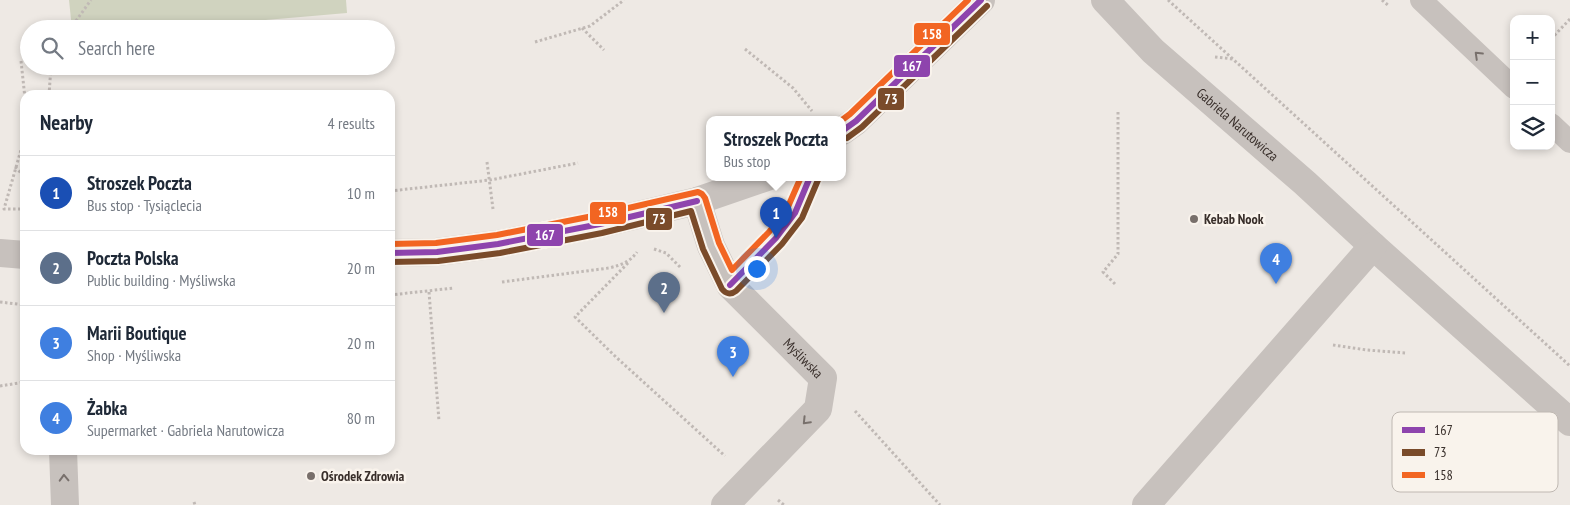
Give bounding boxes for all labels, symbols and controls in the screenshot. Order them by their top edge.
map controls [1510,15,1555,150]
button: + [1510,15,1555,60]
search box [20,20,395,75]
line badge: 158 [913,22,951,46]
text: 158 [922,25,942,43]
icon: search [38,34,66,62]
text: Search here [78,36,155,60]
one-way arrow [1475,52,1484,61]
line badge: 167 [893,54,931,78]
text: 167 [902,57,922,75]
button: − [1510,60,1555,105]
street label: Gabriela Narutowicza [1193,84,1282,165]
line badge: 73 [877,87,905,111]
text: 73 [884,90,898,108]
button: layers [1510,105,1555,150]
text: Nearby [40,109,93,136]
text: 4 results [328,113,375,133]
popup [706,116,846,181]
text: Stroszek Poczta [724,127,828,151]
text: Bus stop [724,151,770,171]
text: Stroszek Poczta [87,171,192,195]
text: 1 [52,183,60,203]
text: 10 m [347,183,375,203]
text: Bus stop · Tysiąclecia [87,195,202,215]
pin: 1 [760,197,792,238]
line badge: 158 [589,201,627,225]
text: 158 [598,203,618,221]
line badge: 73 [645,207,673,231]
text: 73 [652,210,666,228]
place label: Kebab Nook [1204,210,1264,228]
marker: Kebab Nook [1188,213,1200,225]
line badge: 167 [526,223,564,247]
text: 167 [535,226,555,244]
pin: 4 [1260,243,1292,284]
text: Poczta Polska [87,246,179,270]
your location [744,256,770,282]
text: 2 [52,258,60,278]
text: 20 m [347,258,375,278]
text: Public building · Myśliwska [87,270,236,290]
pin: 2 [648,272,680,313]
text: Marii Boutique [87,321,187,345]
text: 3 [52,333,60,353]
text: 20 m [347,333,375,353]
street label: Myśliwska [779,334,827,382]
pin: 3 [717,336,749,377]
text: Shop · Myśliwska [87,345,181,365]
text: Żabka [87,396,127,420]
text: 4 [52,408,60,428]
text: 80 m [347,408,375,428]
legend [1392,412,1558,492]
one-way arrow [803,415,812,424]
text: Supermarket · Gabriela Narutowicza [87,420,284,440]
text: 167 [1434,421,1453,439]
text: 73 [1434,443,1447,461]
text: 158 [1434,466,1453,484]
place label: Ośrodek Zdrowia [321,467,405,485]
marker: Ośrodek Zdrowia [305,470,317,482]
one-way arrow [59,473,69,481]

